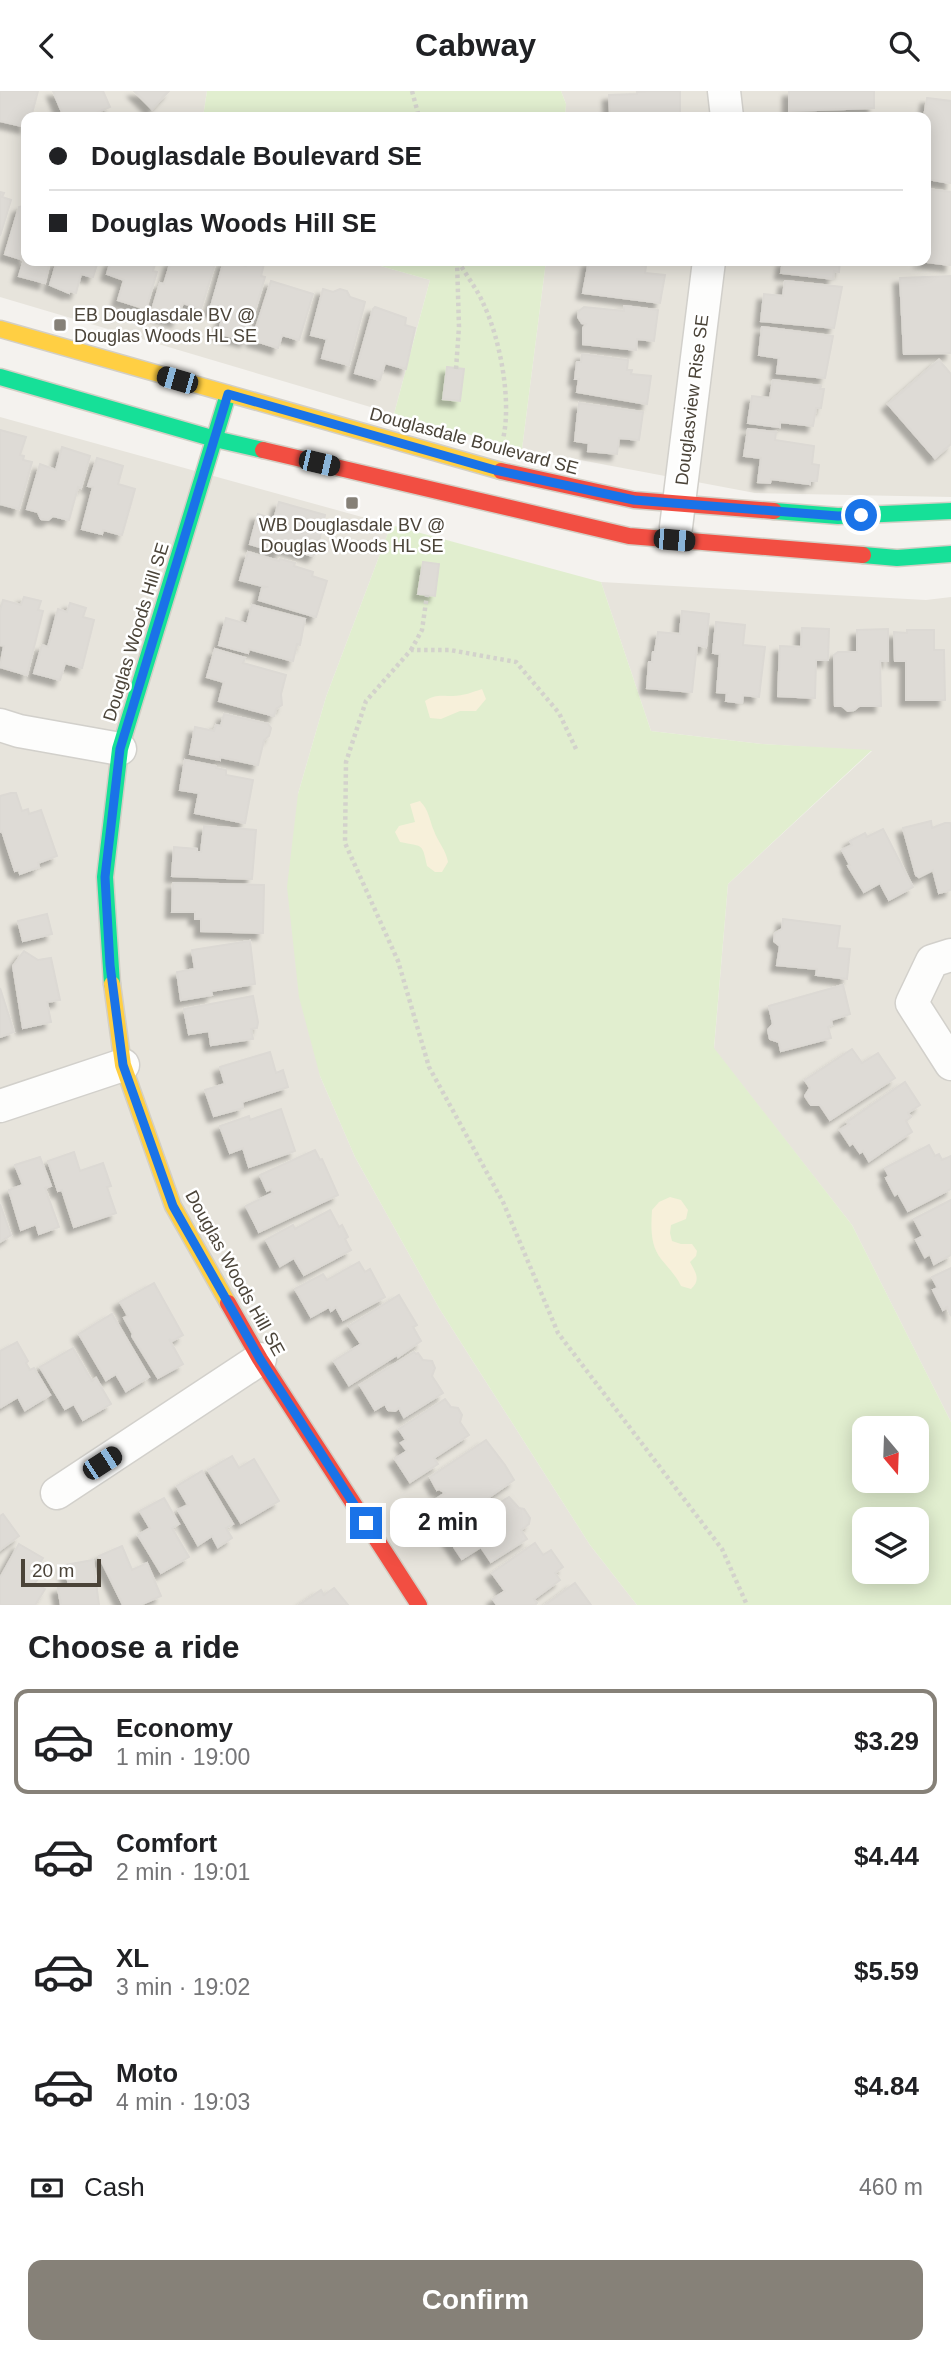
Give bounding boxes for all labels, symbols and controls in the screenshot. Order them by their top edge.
icon: back [28,27,66,65]
text: Cabway [415,27,536,63]
icon: search [885,27,923,65]
text: Douglasdale Boulevard SE [91,141,422,171]
text: Douglas Woods Hill SE [91,208,377,238]
place label: EB Douglasdale BV @ Douglas Woods HL SE [74,305,257,346]
street label: Douglasview Rise SE [672,313,712,487]
marker: EB Douglasdale BV @ Douglas Woods HL SE [52,317,68,333]
car [154,364,201,396]
street label: Douglasdale Boulevard SE [368,403,580,479]
car [297,448,342,478]
marker: WB Douglasdale BV @ Douglas Woods HL SE [344,495,360,511]
route start [845,499,877,531]
place label: WB Douglasdale BV @ Douglas Woods HL SE [259,515,445,556]
car [653,528,696,552]
street label: Douglas Woods Hill SE [99,540,173,724]
street label: Douglas Woods Hill SE [181,1187,289,1359]
north arrow [852,1416,929,1493]
map controls [852,1416,929,1584]
car [79,1443,126,1483]
callout: 2 min [390,1499,506,1547]
route end [350,1507,382,1539]
button: layers [852,1507,929,1584]
text: 2 min [418,1509,478,1535]
scale bar [21,1556,102,1588]
text: 20 m [32,1560,74,1581]
text: Choose a ride [28,1629,240,1665]
icon: car [32,1710,95,1773]
text: Economy [116,1713,233,1743]
text: $3.29 [854,1726,919,1756]
text: 1 min · 19:00 [116,1744,250,1770]
icon: car [32,1825,95,1888]
text: Comfort [116,1828,217,1858]
text: $4.44 [854,1841,919,1871]
text: 2 min · 19:01 [116,1859,250,1885]
icon: car [32,1940,95,2003]
text: XL [116,1943,149,1973]
text: $5.59 [854,1956,919,1986]
text: 3 min · 19:02 [116,1974,250,2000]
icon: car [32,2055,95,2118]
text: Moto [116,2058,178,2088]
text: $4.84 [854,2071,919,2101]
text: 4 min · 19:03 [116,2089,250,2115]
icon: cash [28,2169,66,2207]
text: Cash [84,2172,145,2202]
text: 460 m [859,2174,923,2200]
button: Confirm [28,2260,923,2340]

